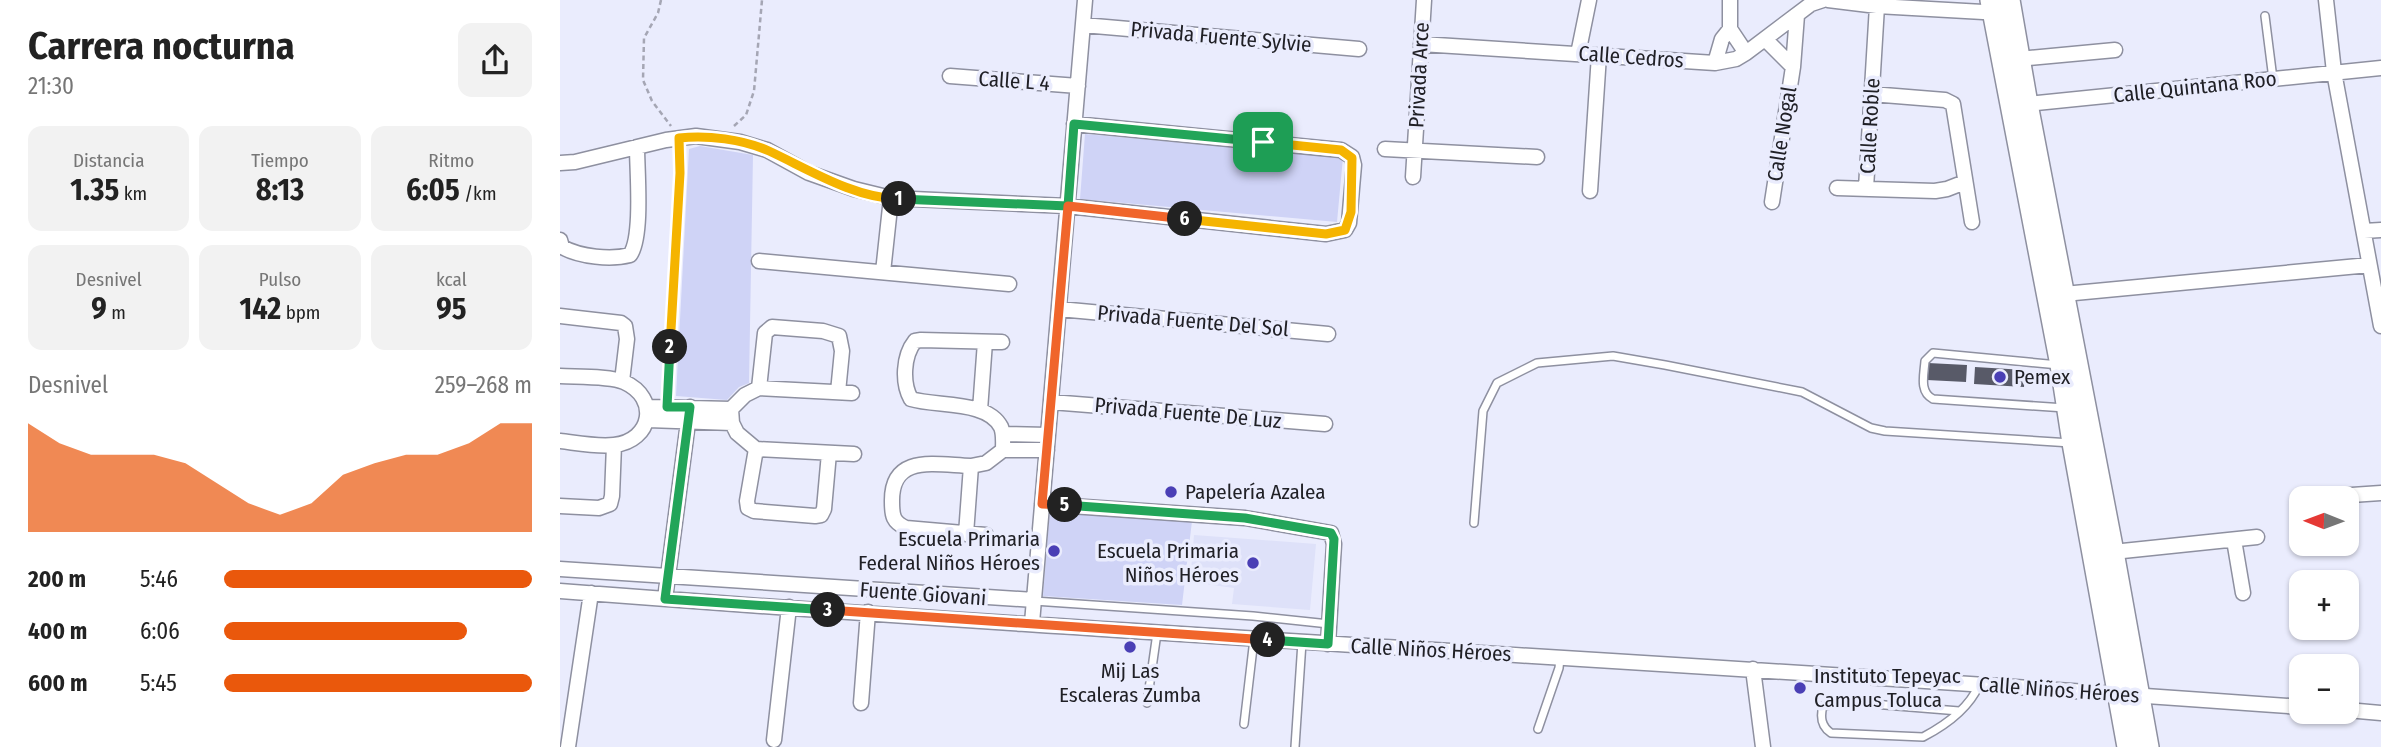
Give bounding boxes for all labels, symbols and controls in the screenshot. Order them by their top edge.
street label: Privada Fuente Sylvie [1129,16,1313,58]
street label: Privada Arce [1403,22,1435,128]
text: Carrera nocturna [28,23,295,69]
button: share [458,23,532,97]
street label: Calle Cedros [1577,40,1685,74]
street label: Calle L 4 [978,66,1050,96]
street label: Calle Quintana Roo [2112,66,2278,108]
text: 21:30 [28,72,74,100]
street label: Calle Roble [1855,77,1885,175]
street label: Calle Nogal [1762,84,1802,183]
pin [1233,112,1293,172]
icon: arrive [1244,123,1282,161]
text: Distancia [73,149,144,172]
text: Tiempo [251,149,309,172]
text: Ritmo [428,149,474,172]
text: 1.35 [70,172,119,208]
text: 8:13 [256,172,304,208]
text: 6:05 [406,172,460,208]
text: km [119,182,147,205]
text: /km [460,182,497,205]
pin: 1 [882,182,916,216]
text: 1 [894,187,903,210]
pin: 6 [1168,202,1202,236]
text: 6 [1180,207,1189,230]
text: Desnivel [76,268,142,291]
text: Pulso [259,268,301,291]
text: kcal [436,268,467,291]
text: 9 [91,291,107,327]
text: 142 [240,291,281,327]
text: 95 [436,291,466,327]
street label: Privada Fuente Del Sol [1096,300,1290,342]
text: m [107,301,126,324]
text: bpm [281,301,320,324]
pin: 2 [652,330,688,364]
text: 2 [665,335,674,358]
place label: Pemex [2014,364,2071,390]
marker: Pemex [1992,369,2008,385]
text: Desnivel [28,371,108,399]
text: 259–268 m [435,371,532,399]
street label: Privada Fuente De Luz [1093,392,1283,434]
place label: Papelería Azalea [1185,479,1325,505]
marker: Papelería Azalea [1163,484,1179,500]
north arrow [2289,486,2359,556]
map controls [2289,486,2359,724]
pin: 5 [1048,488,1082,522]
text: 5 [1060,493,1069,516]
place label: Escuela Primaria Federal Niños Héroes [858,526,1040,576]
place label: Escuela Primaria Niños Héroes [1097,538,1239,588]
marker: Escuela Primaria Federal Niños Héroes [1046,543,1062,559]
marker: Escuela Primaria Niños Héroes [1245,555,1261,571]
text: 200 m [28,565,86,593]
text: 5:46 [140,565,178,593]
button: + [2289,570,2359,640]
street label: Fuente Giovani [859,577,987,611]
pin: 3 [810,592,846,628]
text: 3 [823,598,832,621]
text: 400 m [28,617,87,645]
text: 6:06 [140,617,180,645]
pin: 4 [1250,622,1286,658]
text: 4 [1263,628,1272,651]
street label: Calle Niños Héroes [1350,633,1512,667]
marker: Mij Las Escaleras Zumba [1122,639,1138,655]
button: − [2289,654,2359,724]
place label: Mij Las Escaleras Zumba [1059,658,1201,708]
place label: Instituto Tepeyac Campus Toluca [1814,663,1961,713]
text: 600 m [28,669,87,697]
text: 5:45 [140,669,177,697]
street label: Calle Niños Héroes [1978,671,2140,709]
marker: Instituto Tepeyac Campus Toluca [1792,680,1808,696]

